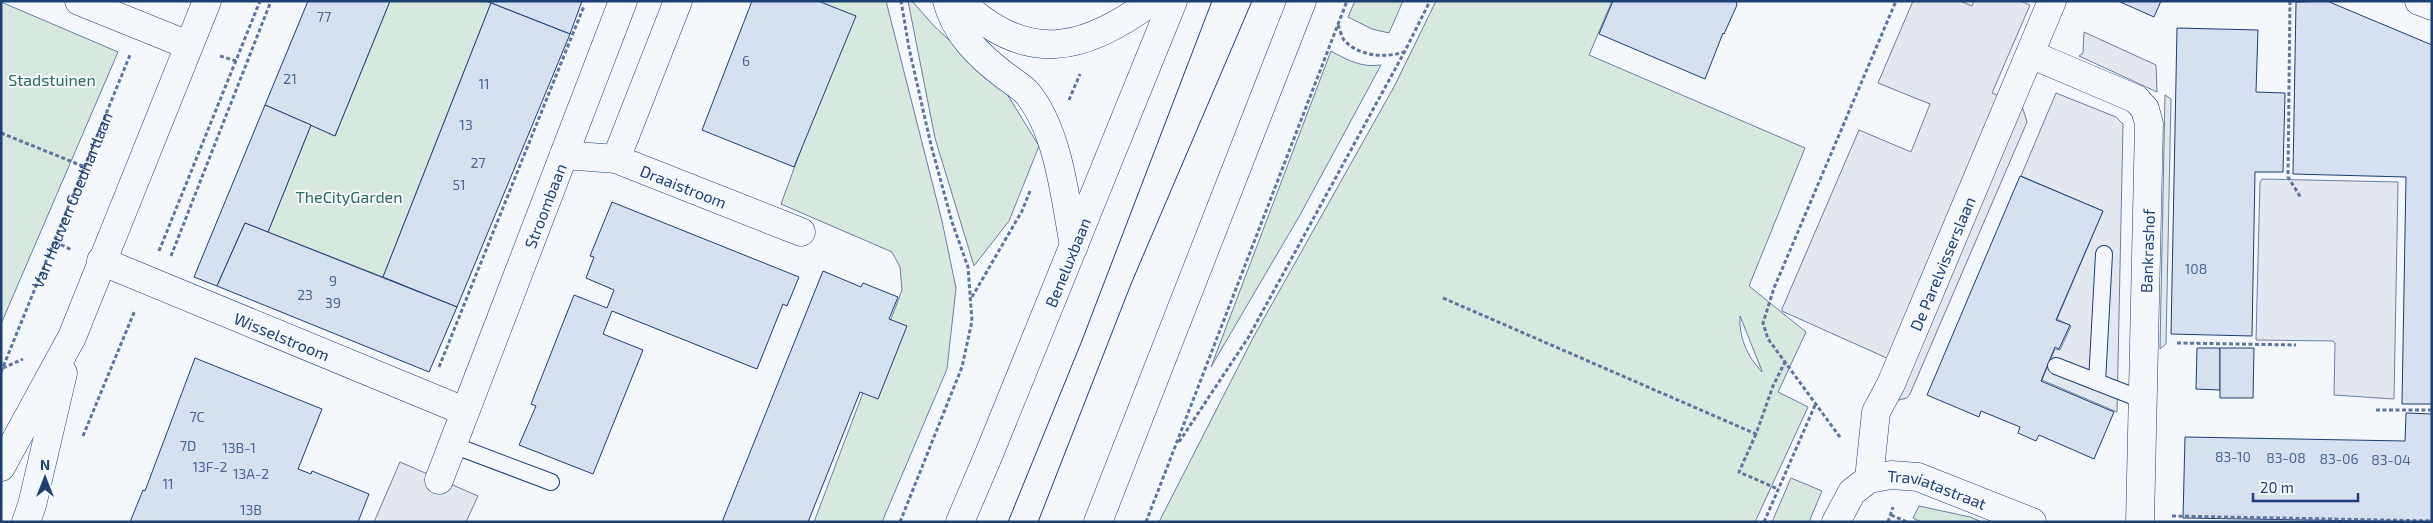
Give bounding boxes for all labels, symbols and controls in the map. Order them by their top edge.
house number: 77 [317,8,331,25]
house number: 6 [742,52,750,69]
park label: Stadstuinen [8,70,96,89]
house number: 21 [283,70,297,87]
house number: 11 [478,75,490,92]
street label: Van Heuven Goedhartlaan [27,109,115,291]
house number: 13 [459,116,473,133]
house number: 27 [470,154,486,171]
street label: Stroombaan [520,160,569,251]
street label: Draaistroom [638,160,730,211]
house number: 51 [452,176,466,193]
park label: TheCityGarden [296,187,402,206]
street label: De Parelvisserslaan [1905,193,1978,333]
street label: Bankrashof [2136,208,2158,293]
street label: Beneluxbaan [1040,215,1094,310]
house number: 108 [2185,260,2207,277]
house number: 9 [329,272,337,289]
house number: 23 [297,286,313,303]
house number: 39 [325,294,341,311]
street label: Wisselstroom [232,308,333,364]
house number: 7C [189,408,205,425]
house number: 7D [180,437,196,454]
house number: 13B-1 [222,439,256,456]
house number: 83-10 [2215,448,2251,465]
house number: 83-08 [2266,449,2306,466]
house number: 83-06 [2319,450,2359,467]
house number: 83-04 [2371,451,2411,468]
north arrow [20,453,70,503]
text: N [40,456,50,473]
house number: 13F-2 [193,458,228,475]
house number: 13A-2 [233,465,269,482]
street label: Traviatastraat [1887,465,1989,513]
scale bar [2253,470,2358,502]
house number: 11 [162,475,174,492]
text: 20 m [2260,478,2294,496]
house number: 13B [240,501,262,518]

